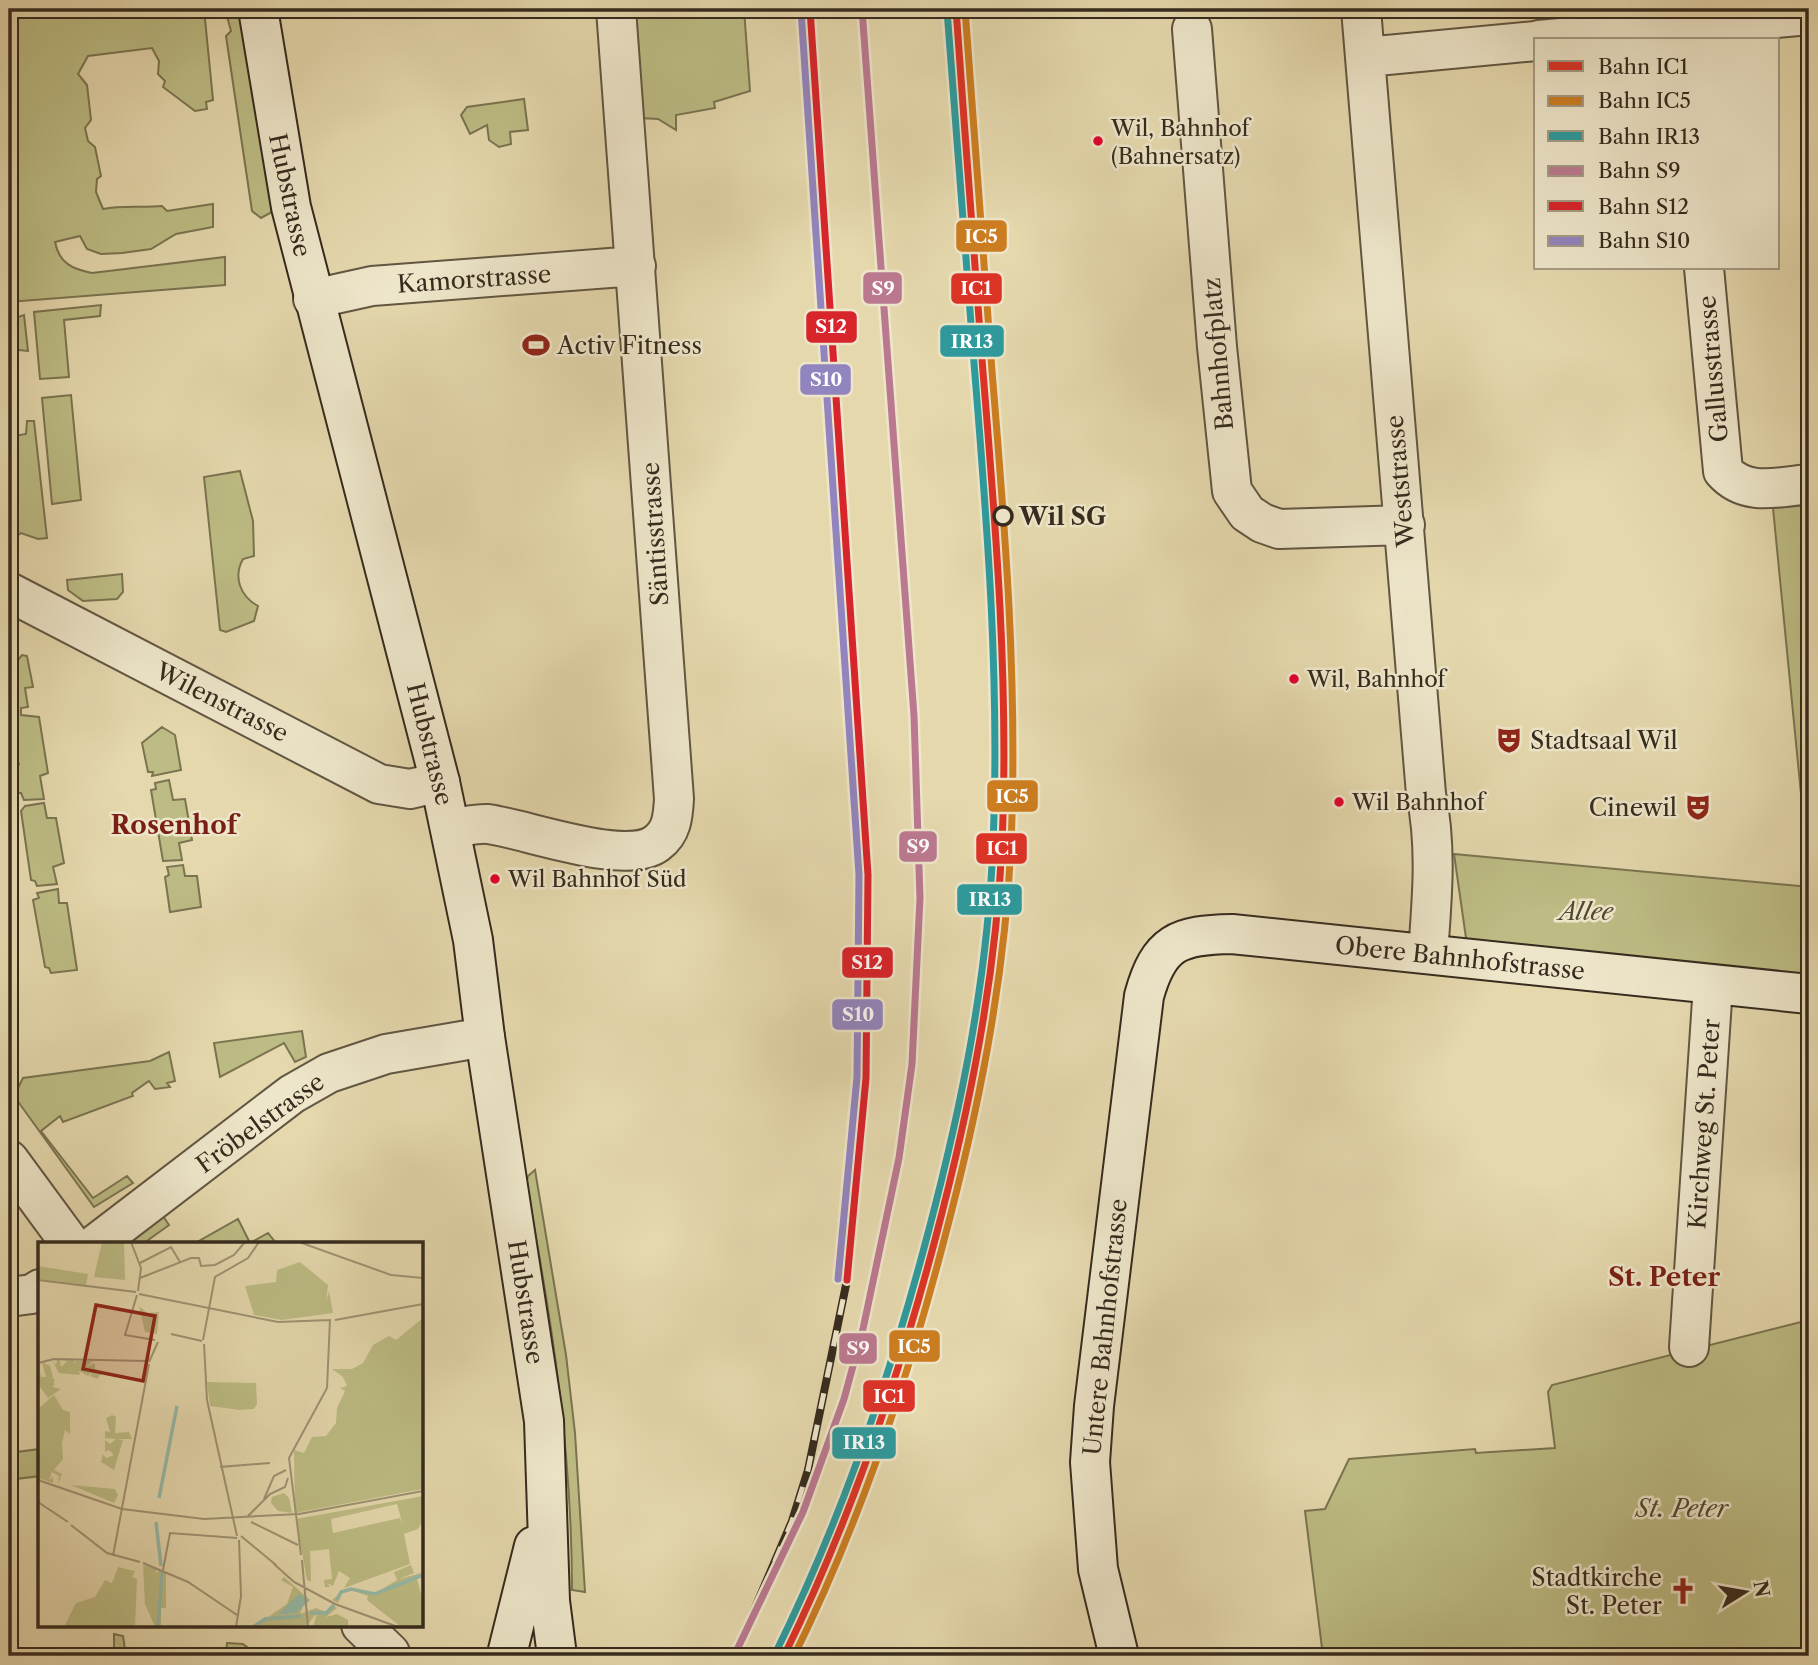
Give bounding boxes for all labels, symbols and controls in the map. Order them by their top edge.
legend [1534,38,1780,270]
text: Bahn IC1 [1598,54,1689,79]
text: Bahn IC5 [1598,88,1691,113]
place label: Wil, Bahnhof (Bahnersatz) [1110,115,1253,170]
text: Bahn IR13 [1598,124,1700,149]
street label: Hubstrasse [263,131,317,259]
marker: Wil, Bahnhof (Bahnersatz) [1091,134,1105,148]
text: Bahn S9 [1598,158,1681,183]
text: Bahn S12 [1598,194,1689,219]
line badge: IC5 [955,219,1008,253]
text: IC5 [964,225,998,248]
text: Bahn S10 [1598,228,1690,253]
street label: Kamorstrasse [396,259,552,299]
line badge: S9 [862,271,903,305]
line badge: IC1 [950,272,1003,305]
street label: Bahnhofplatz [1197,276,1239,432]
text: S9 [871,277,895,300]
text: IC1 [960,277,992,300]
street label: Gallusstrasse [1692,294,1734,444]
line badge: S12 [805,310,858,344]
text: S12 [815,315,847,338]
line badge: IR13 [939,324,1005,358]
sports icon: Activ Fitness [521,330,551,360]
text: IR13 [951,330,993,353]
place label: Activ Fitness [556,331,702,360]
line badge: S10 [799,363,852,396]
text: S10 [810,368,842,391]
street label: Weststrasse [1380,414,1420,549]
street label: Säntisstrasse [636,461,674,607]
place label: Wil SG [1018,502,1106,531]
marker: Wil SG [993,506,1013,526]
street label: Wilenstrasse [150,656,293,748]
place label: Wil, Bahnhof [1306,666,1449,693]
marker: Wil, Bahnhof [1287,672,1301,686]
street label: Hubstrasse [401,680,459,808]
theatre icon: Stadtsaal Wil [1494,725,1524,755]
place label: Stadtsaal Wil [1530,726,1678,755]
line badge: IC5 [986,779,1039,813]
text: IC5 [995,785,1029,808]
place label: Wil Bahnhof [1351,789,1488,816]
theatre icon: Cinewil [1683,792,1713,822]
place label: Cinewil [1589,793,1677,822]
marker: Wil Bahnhof [1332,795,1346,809]
district label: Rosenhof [111,809,242,841]
line badge: S9 [898,830,938,863]
line badge: IC1 [975,832,1028,865]
text: S9 [906,835,930,858]
text: IC1 [986,837,1018,860]
place label: Wil Bahnhof Süd [507,866,686,893]
marker: Wil Bahnhof Süd [488,872,502,886]
line badge: IR13 [956,883,1023,916]
text: IR13 [969,888,1011,911]
park label: Allee [1555,897,1615,926]
street label: Obere Bahnhofstrasse [1334,930,1586,986]
line badge: S12 [841,946,894,979]
text: S12 [851,951,883,974]
line badge: S10 [831,998,884,1031]
text: S10 [842,1003,874,1026]
street label: Kirchweg St. Peter [1682,1018,1726,1230]
street label: Fröbelstrasse [190,1067,330,1179]
street label: Untere Bahnhofstrasse [1077,1197,1133,1457]
street label: Hubstrasse [502,1238,550,1366]
inset map [38,1242,424,1626]
district label: St. Peter [1608,1261,1720,1293]
line badge: IC5 [888,1329,941,1363]
line badge: S9 [838,1332,878,1365]
text: IC5 [897,1335,931,1358]
text: S9 [846,1337,870,1360]
line badge: IC1 [862,1379,916,1413]
text: IC1 [873,1385,905,1408]
line badge: IR13 [831,1426,897,1460]
text: IR13 [843,1431,885,1454]
park label: St. Peter [1634,1494,1730,1523]
north arrow [1710,1556,1780,1626]
place label: Stadtkirche St. Peter [1531,1563,1662,1620]
church icon: Stadtkirche St. Peter [1668,1576,1698,1606]
text: N [1748,1579,1774,1599]

